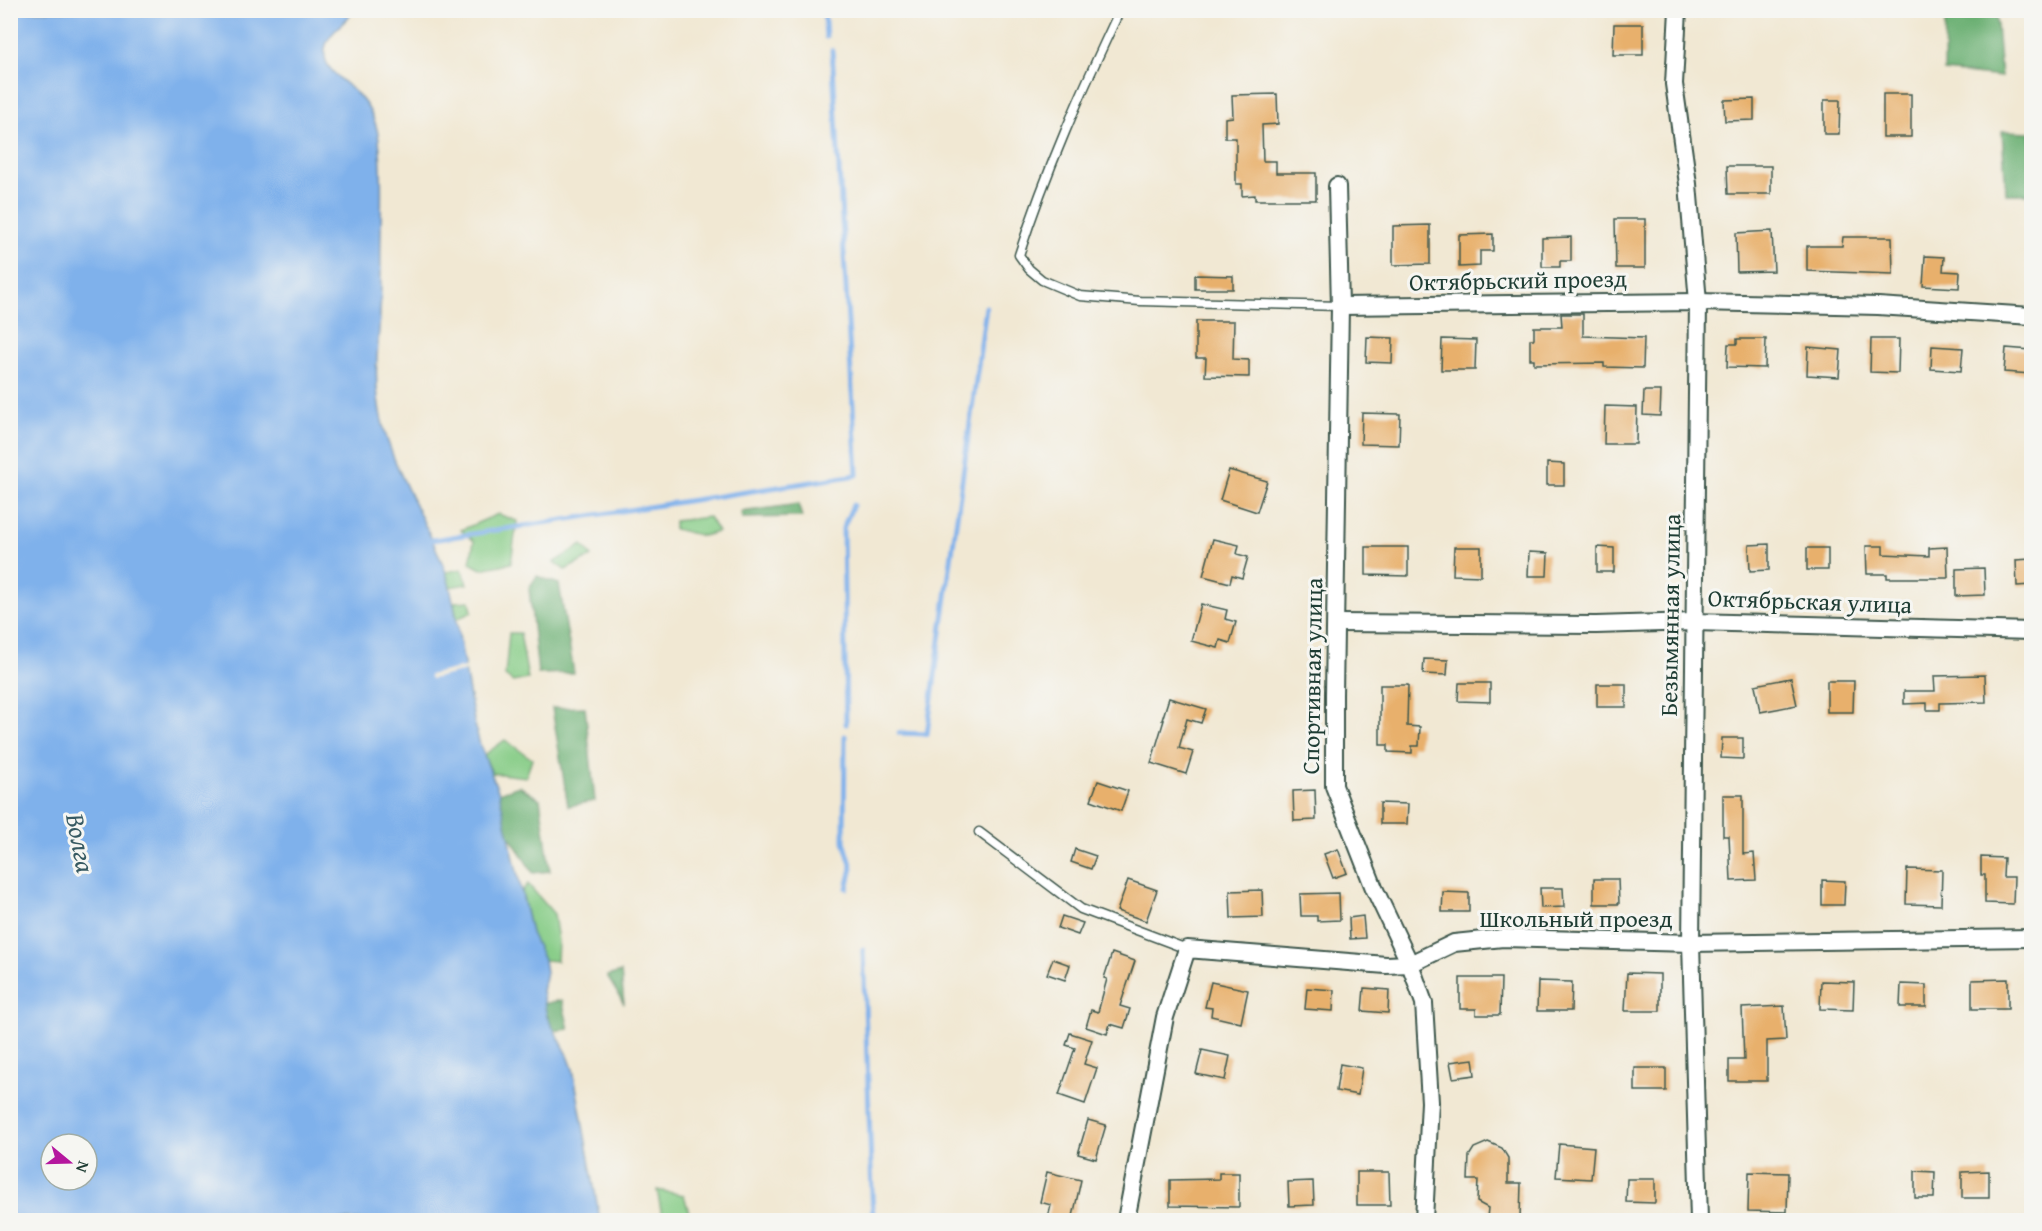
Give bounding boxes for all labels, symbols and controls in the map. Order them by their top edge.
street label: Октябрьский проезд [1409,261,1627,299]
street label: Безымянная улица [1651,513,1689,717]
street label: Спортивная улица [1293,577,1331,775]
street label: Октябрьская улица [1707,580,1913,622]
water label: Волга [56,809,106,876]
street label: Школьный проезд [1479,901,1673,936]
north arrow [39,1132,99,1192]
text: N [70,1158,96,1176]

